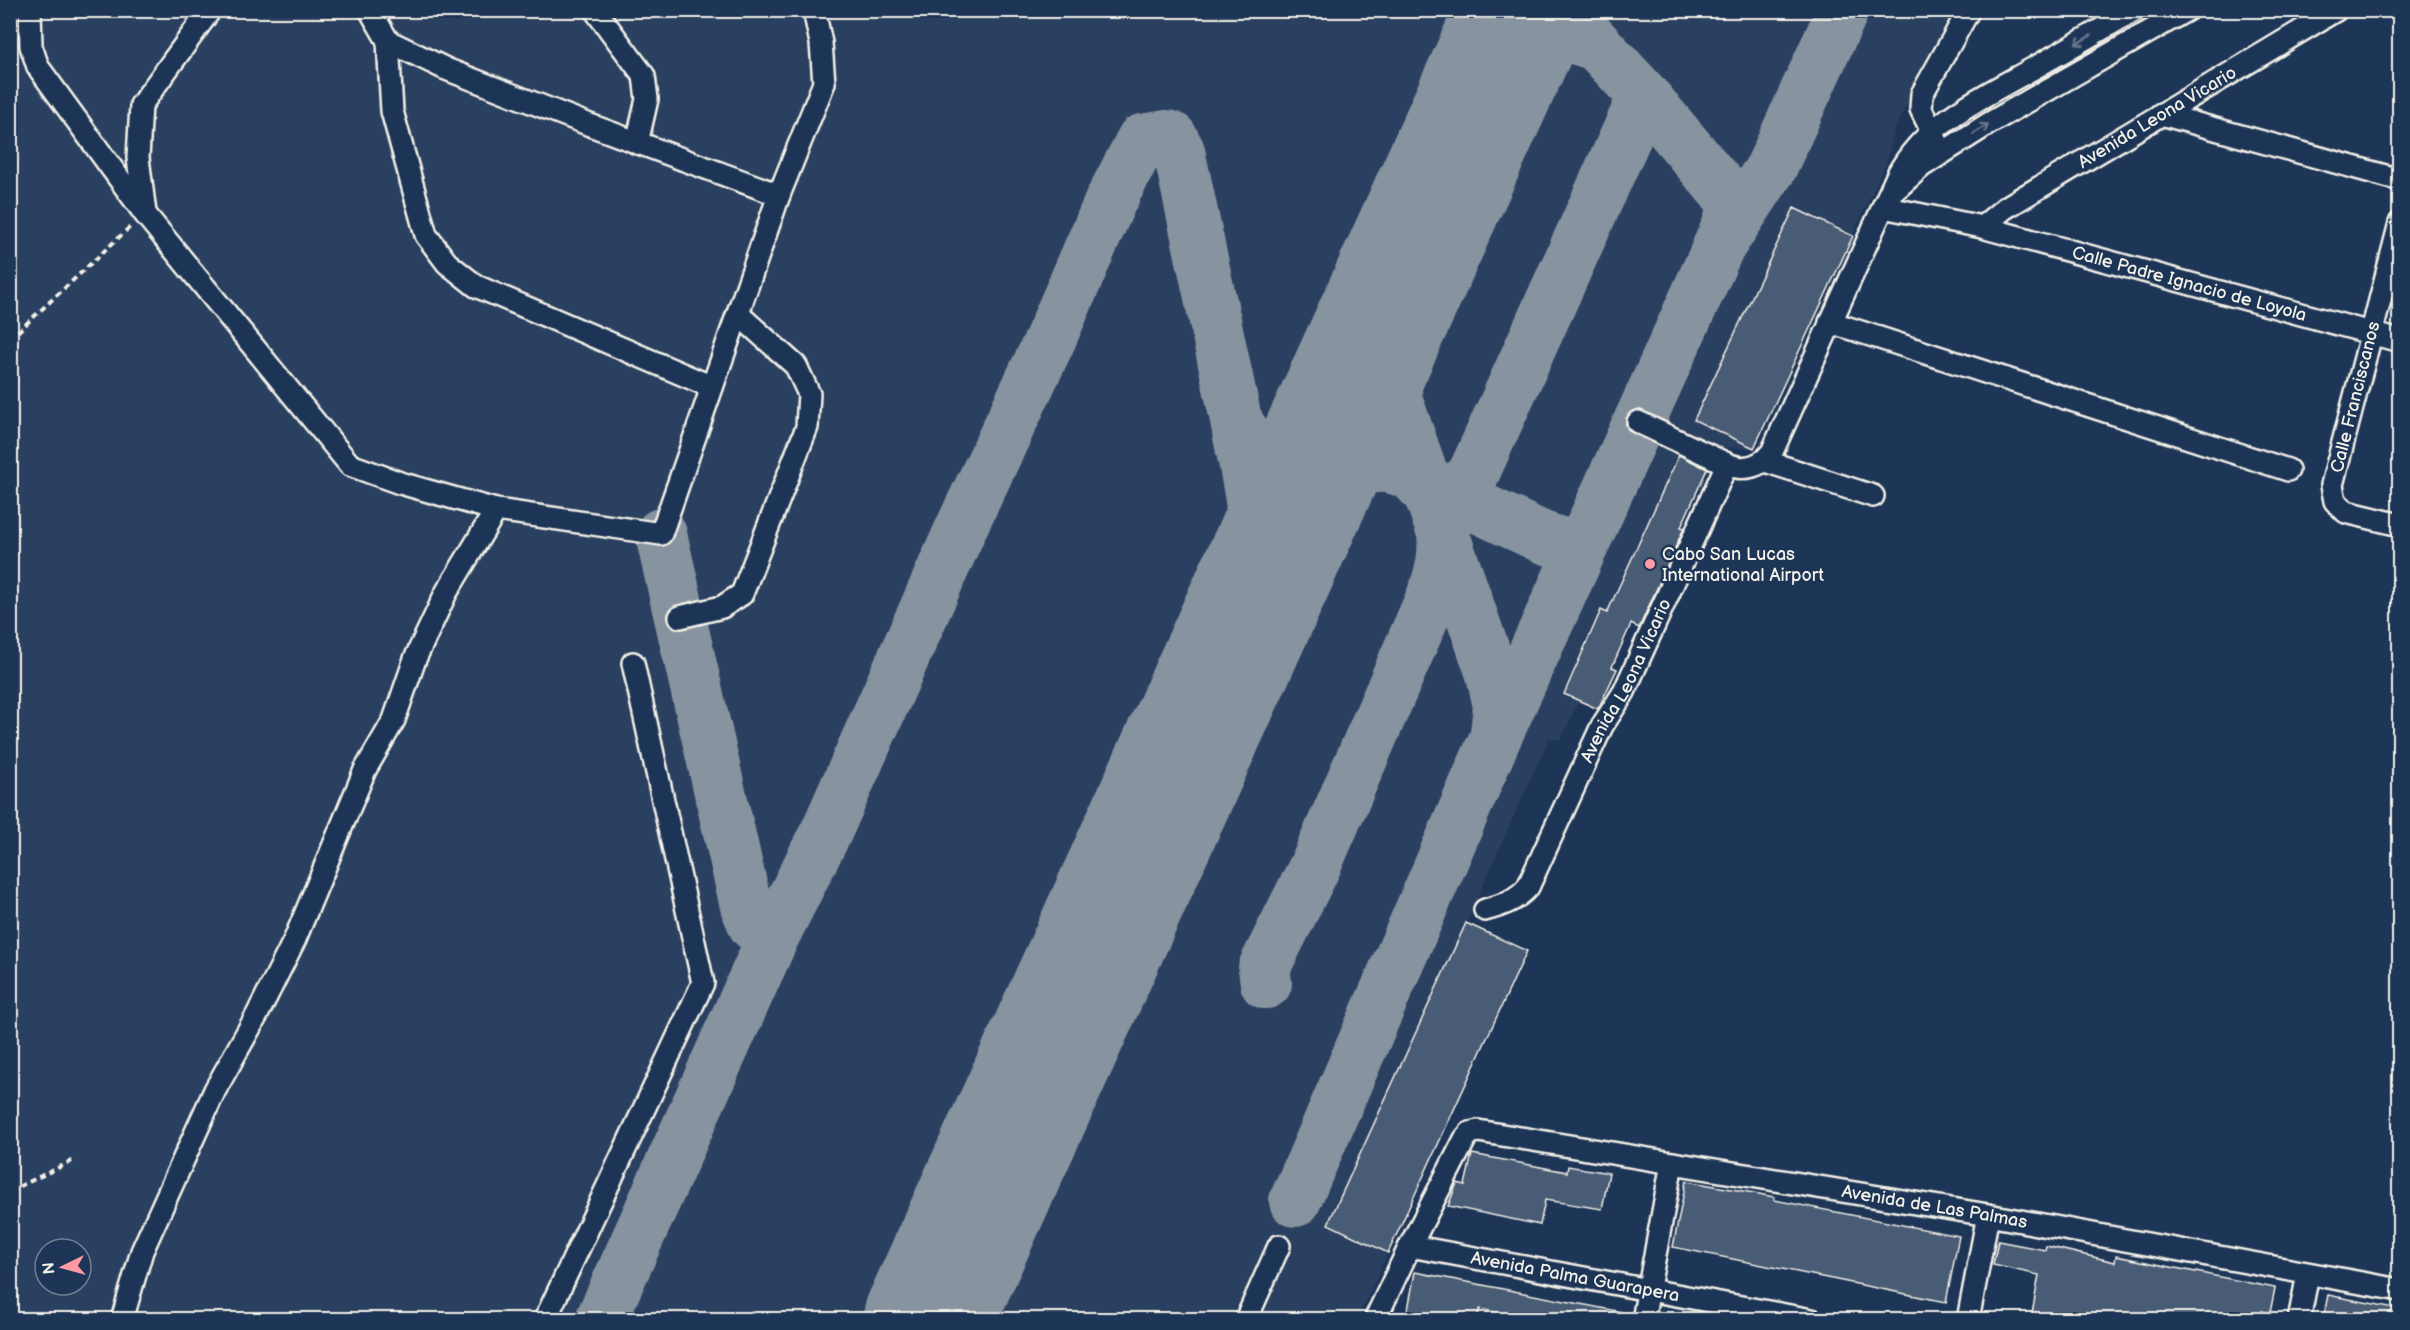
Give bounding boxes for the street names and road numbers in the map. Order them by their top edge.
street label: Avenida Leona Vicario [2074,62,2240,173]
street label: Calle Padre Ignacio de Loyola [2070,242,2309,326]
street label: Calle Franciscanos [2327,319,2384,475]
street label: Avenida Leona Vicario [1577,596,1676,766]
street label: Avenida de Las Palmas [1840,1181,2029,1233]
street label: Avenida Palma Guarapera [1469,1247,1681,1306]

